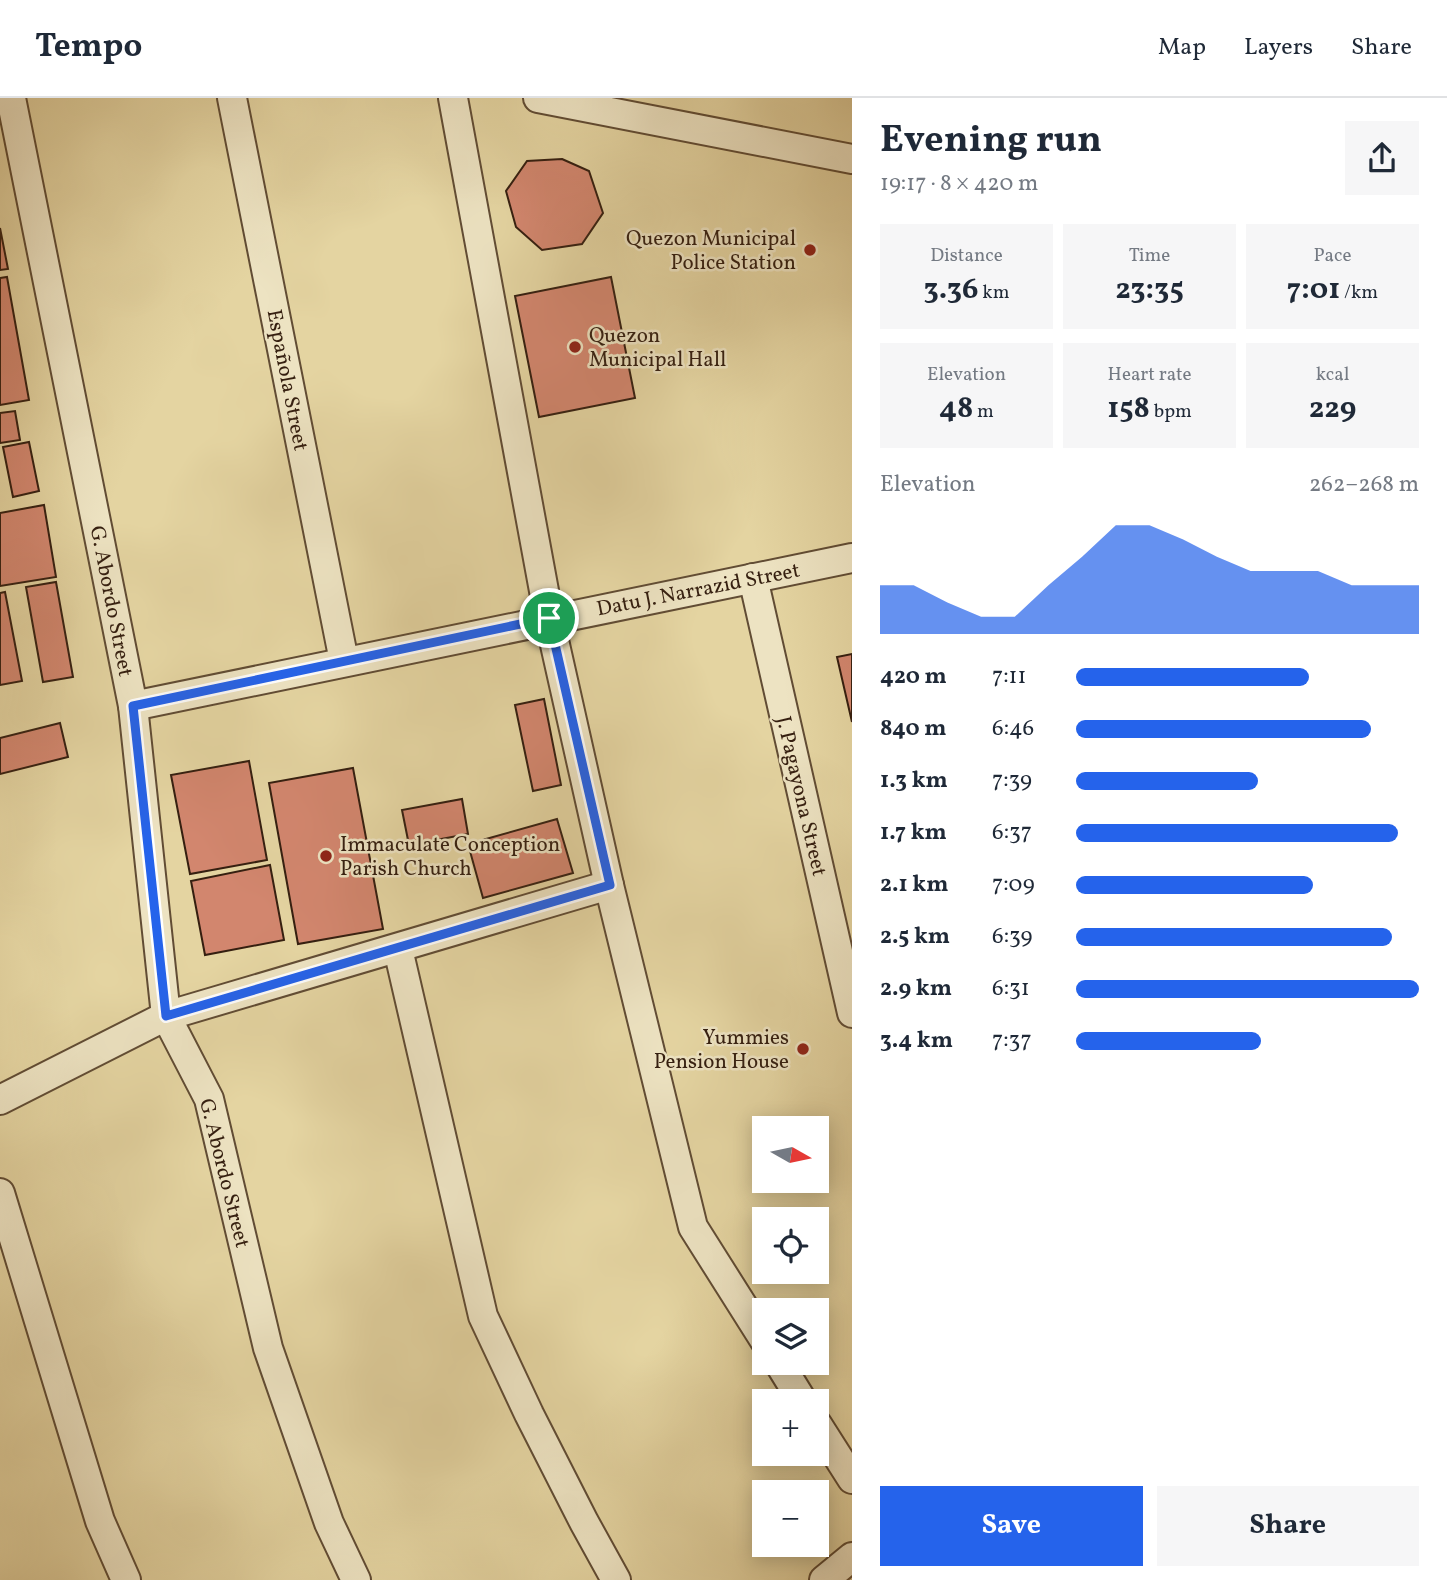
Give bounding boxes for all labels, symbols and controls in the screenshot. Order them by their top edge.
text: Tempo [35,25,142,71]
text: Map [1158,31,1206,65]
text: Layers [1244,31,1313,65]
text: Share [1351,31,1412,65]
text: Evening run [880,115,1102,168]
button: share [1345,121,1419,195]
text: 19:17 · 8 × 420 m [880,168,1038,200]
place label: Quezon Municipal Police Station [626,225,796,278]
marker: Quezon Municipal Police Station [802,242,818,258]
text: Distance [930,243,1003,269]
text: Time [1129,243,1170,269]
text: Pace [1313,243,1352,269]
text: 3.36 [923,269,979,311]
text: 23:35 [1115,269,1184,311]
text: 7:01 [1287,269,1340,311]
text: km [979,280,1010,306]
text: /km [1340,280,1378,306]
street label: Española Street [259,307,314,454]
place label: Quezon Municipal Hall [589,322,726,375]
marker: Quezon Municipal Hall [567,339,583,355]
text: Elevation [927,362,1006,388]
text: Heart rate [1108,362,1191,388]
text: kcal [1316,362,1349,388]
text: 48 [939,388,973,430]
text: 158 [1107,388,1150,430]
text: 229 [1309,388,1356,430]
text: m [973,399,994,425]
text: bpm [1150,399,1192,425]
text: Elevation [880,469,976,501]
text: 262–268 m [1309,469,1419,501]
street label: G. Abordo Street [82,523,139,679]
street label: Datu J. Narrazid Street [594,557,802,624]
pin [519,588,579,648]
icon: arrive [530,599,568,637]
text: 420 m [880,661,947,693]
text: 7:11 [992,661,1026,693]
text: 840 m [880,713,946,745]
text: 6:46 [992,713,1034,745]
street label: J. Pagayona Street [768,714,833,879]
text: 1.3 km [880,765,948,797]
text: 7:39 [992,765,1032,797]
text: 1.7 km [880,817,947,849]
text: 6:37 [992,817,1032,849]
place label: Immaculate Conception Parish Church [340,831,560,884]
marker: Immaculate Conception Parish Church [318,848,334,864]
text: 2.1 km [880,869,949,901]
text: 7:09 [992,869,1035,901]
text: 2.5 km [880,921,950,953]
text: 6:39 [992,921,1032,953]
text: 2.9 km [880,973,952,1005]
text: 6:31 [992,973,1030,1005]
place label: Yummies Pension House [654,1024,789,1077]
text: 3.4 km [880,1025,953,1057]
text: 7:37 [992,1025,1032,1057]
marker: Yummies Pension House [795,1041,811,1057]
street label: G. Abordo Street [191,1096,256,1251]
north arrow [752,1116,830,1194]
map controls [752,1116,829,1557]
button: locate [752,1207,829,1284]
button: layers [752,1298,829,1375]
button: + [752,1389,829,1466]
button: − [752,1480,829,1557]
button: Save [880,1486,1143,1566]
button: Share [1157,1486,1419,1566]

